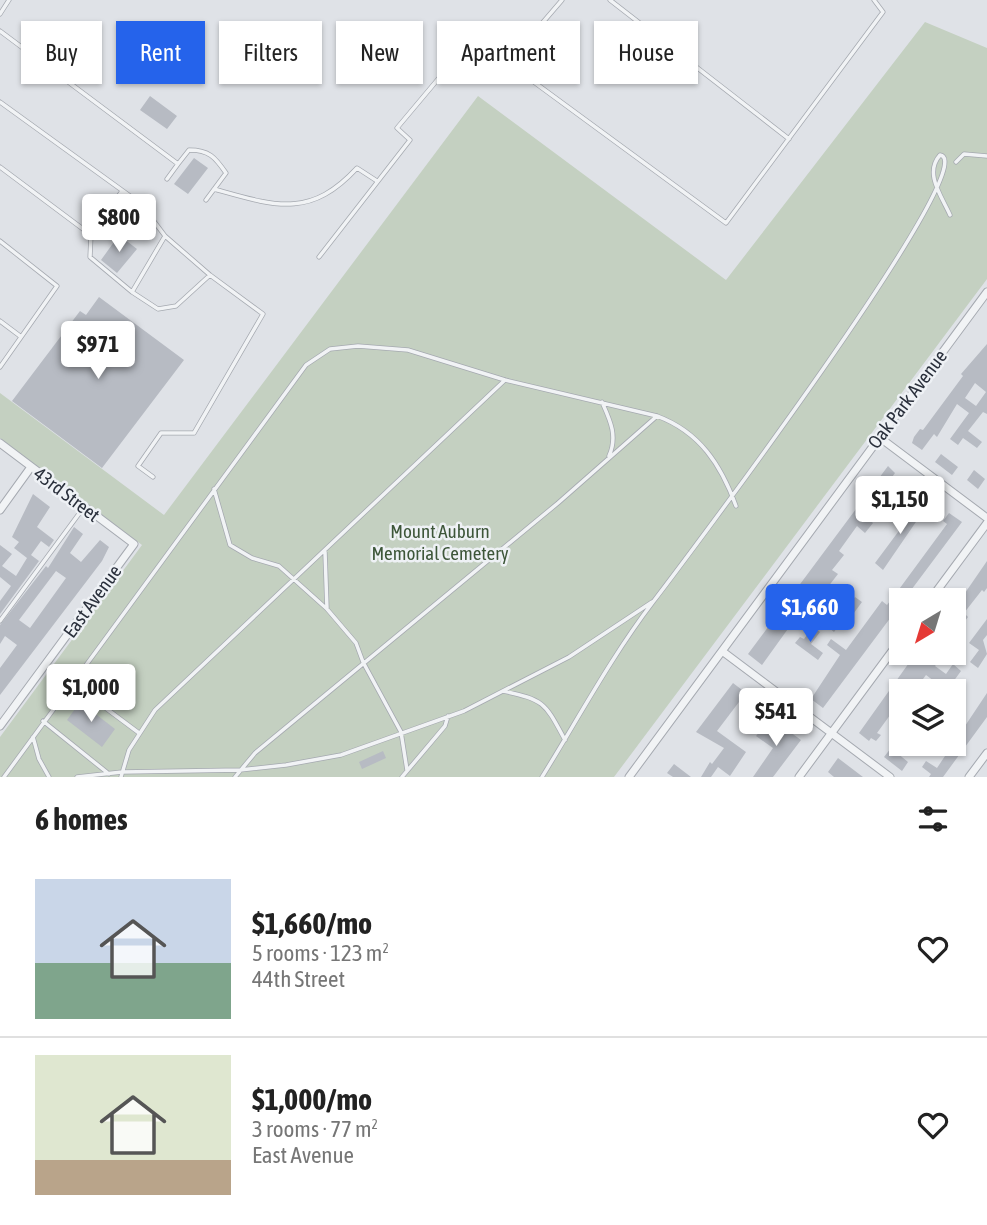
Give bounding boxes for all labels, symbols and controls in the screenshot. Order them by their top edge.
chip: Buy [21,21,102,84]
chip: Rent [116,21,205,84]
chip: Filters [219,21,322,84]
chip: New [336,21,423,84]
chip: Apartment [437,21,580,84]
chip: House [594,21,698,84]
pin: $800 [78,194,160,254]
text: $800 [98,204,140,230]
pin: $971 [57,322,139,381]
text: $971 [77,331,119,357]
street label: Oak Park Avenue [863,345,951,453]
street label: 43rd Street [30,462,104,526]
pin: $1,150 [843,476,957,536]
text: $1,150 [872,486,929,512]
park label: Mount Auburn Memorial Cemetery [371,520,509,564]
street label: East Avenue [58,560,126,642]
pin: $1,660 [753,584,867,644]
north arrow [889,588,966,665]
map controls [889,588,966,756]
text: $1,660 [782,594,839,620]
pin: $1,000 [34,664,148,724]
text: $1,000 [63,674,120,700]
button: layers [889,679,966,756]
pin: $541 [735,688,817,748]
text: $541 [755,698,797,724]
icon: filters [914,800,952,838]
text: 6 homes [35,802,128,836]
text: $1,660/mo [252,906,372,940]
icon: home [91,907,175,991]
icon: heart [914,930,952,968]
text: 5 rooms · 123 m² [252,940,389,966]
text: 44th Street [252,966,345,992]
text: $1,000/mo [252,1082,372,1116]
icon: home [91,1083,175,1167]
icon: heart [914,1106,952,1144]
text: 3 rooms · 77 m² [252,1116,378,1142]
text: East Avenue [252,1142,354,1168]

